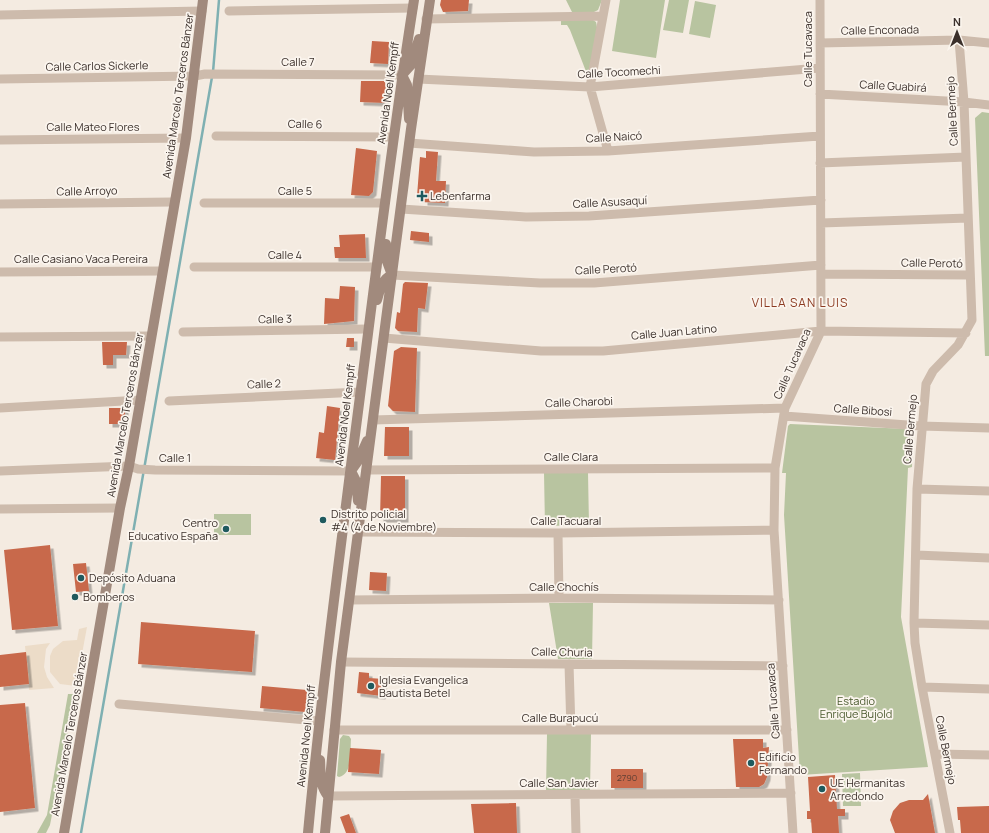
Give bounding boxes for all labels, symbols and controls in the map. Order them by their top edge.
street label: Calle Tucavaca [800,11,815,87]
street label: Avenida Marcelo Terceros Bánzer [158,12,197,180]
north arrow [937,12,977,52]
text: N [953,14,961,29]
street label: Calle Enconada [841,21,919,38]
street label: Avenida Noel Kempff [373,40,402,145]
street label: Calle 7 [281,54,315,69]
street label: Calle Carlos Sickerle [45,57,149,74]
street label: Calle Tocomechi [577,62,661,81]
street label: Calle Bermejo [942,75,961,146]
street label: Calle Guabirá [859,76,927,95]
street label: Calle 6 [288,116,323,131]
street label: Calle Mateo Flores [46,119,140,134]
street label: Calle Naicó [585,128,643,145]
street label: Calle Arroyo [56,182,118,199]
street label: Calle 5 [278,183,312,198]
place label: Lebenfarma [430,188,491,203]
marker: Lebenfarma [417,191,427,201]
street label: Calle Asusaquí [572,192,648,211]
street label: Calle 4 [268,247,302,262]
street label: Calle Casiano Vaca Pereira [14,251,148,266]
street label: Calle Perotó [901,254,964,271]
street label: Calle Perotó [575,259,638,278]
district label: VILLA SAN LUIS [752,294,848,311]
street label: Calle 3 [258,311,292,326]
street label: Calle Juan Latino [630,320,718,343]
street label: Calle Tucavaca [769,326,814,401]
street label: Avenida Marcelo Terceros Bánzer [103,331,146,498]
street label: Avenida Noel Kempff [331,362,358,467]
street label: Calle 2 [247,375,281,392]
street label: Calle Charobi [545,393,613,410]
street label: Calle Bermejo [899,393,920,464]
street label: Calle Bibosi [833,400,893,419]
street label: Calle Clara [544,449,598,464]
street label: Calle 1 [159,450,191,465]
place label: Distrito policial #4 (4 de Noviembre) [331,506,437,534]
street label: Calle Tacuaral [531,513,601,528]
place label: Centro Educativo España [128,515,218,543]
marker: Distrito policial #4 (4 de Noviembre) [318,515,328,525]
marker: Centro Educativo España [221,524,231,534]
place label: Depósito Aduana [89,570,176,585]
marker: Depósito Aduana [76,573,86,583]
street label: Calle Chochís [529,579,599,594]
place label: Bomberos [83,589,135,604]
marker: Bomberos [70,592,80,602]
street label: Calle Churia [531,643,593,660]
street label: Avenida Marcelo Terceros Bánzer [47,650,90,817]
street label: Calle Tucavaca [762,663,783,739]
place label: Iglesia Evangelica Bautista Betel [379,672,468,700]
marker: Iglesia Evangelica Bautista Betel [366,681,376,691]
street label: Avenida Noel Kempff [293,683,318,788]
park label: Estadio Enrique Bujold [820,693,892,721]
street label: Calle Burapucú [522,710,598,725]
street label: Calle Bermejo [932,714,961,786]
place label: Edificio Fernando [759,749,807,777]
marker: Edificio Fernando [746,758,756,768]
house number: 2790 [617,771,637,784]
street label: Calle San Javier [520,775,598,790]
place label: UE Hermanitas Arredondo [830,775,905,803]
marker: UE Hermanitas Arredondo [817,784,827,794]

